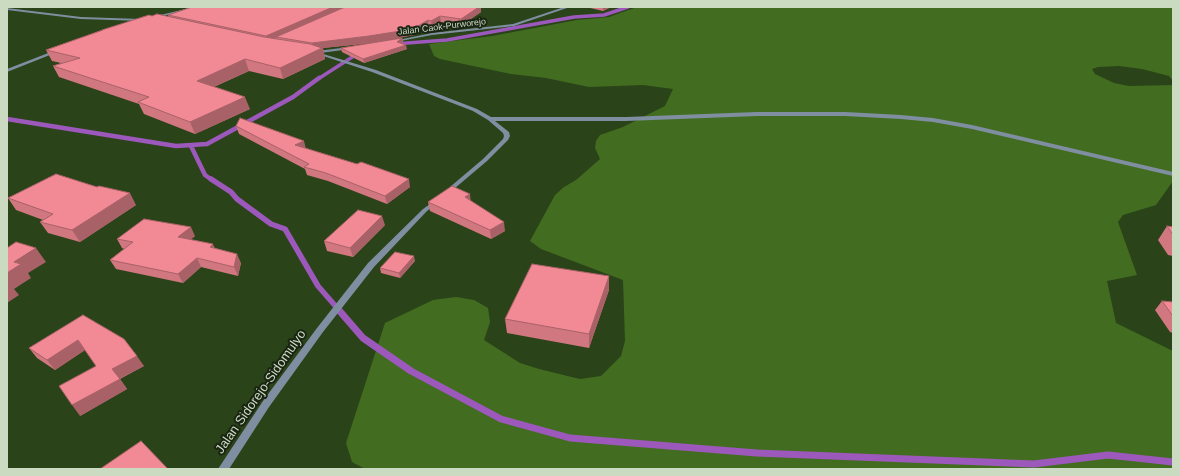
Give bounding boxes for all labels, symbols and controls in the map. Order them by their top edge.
street label: Jalan Caok-Purworejo [397,16,487,38]
street label: Jalan Sidorejo-Sidomulyo [212,327,310,457]

